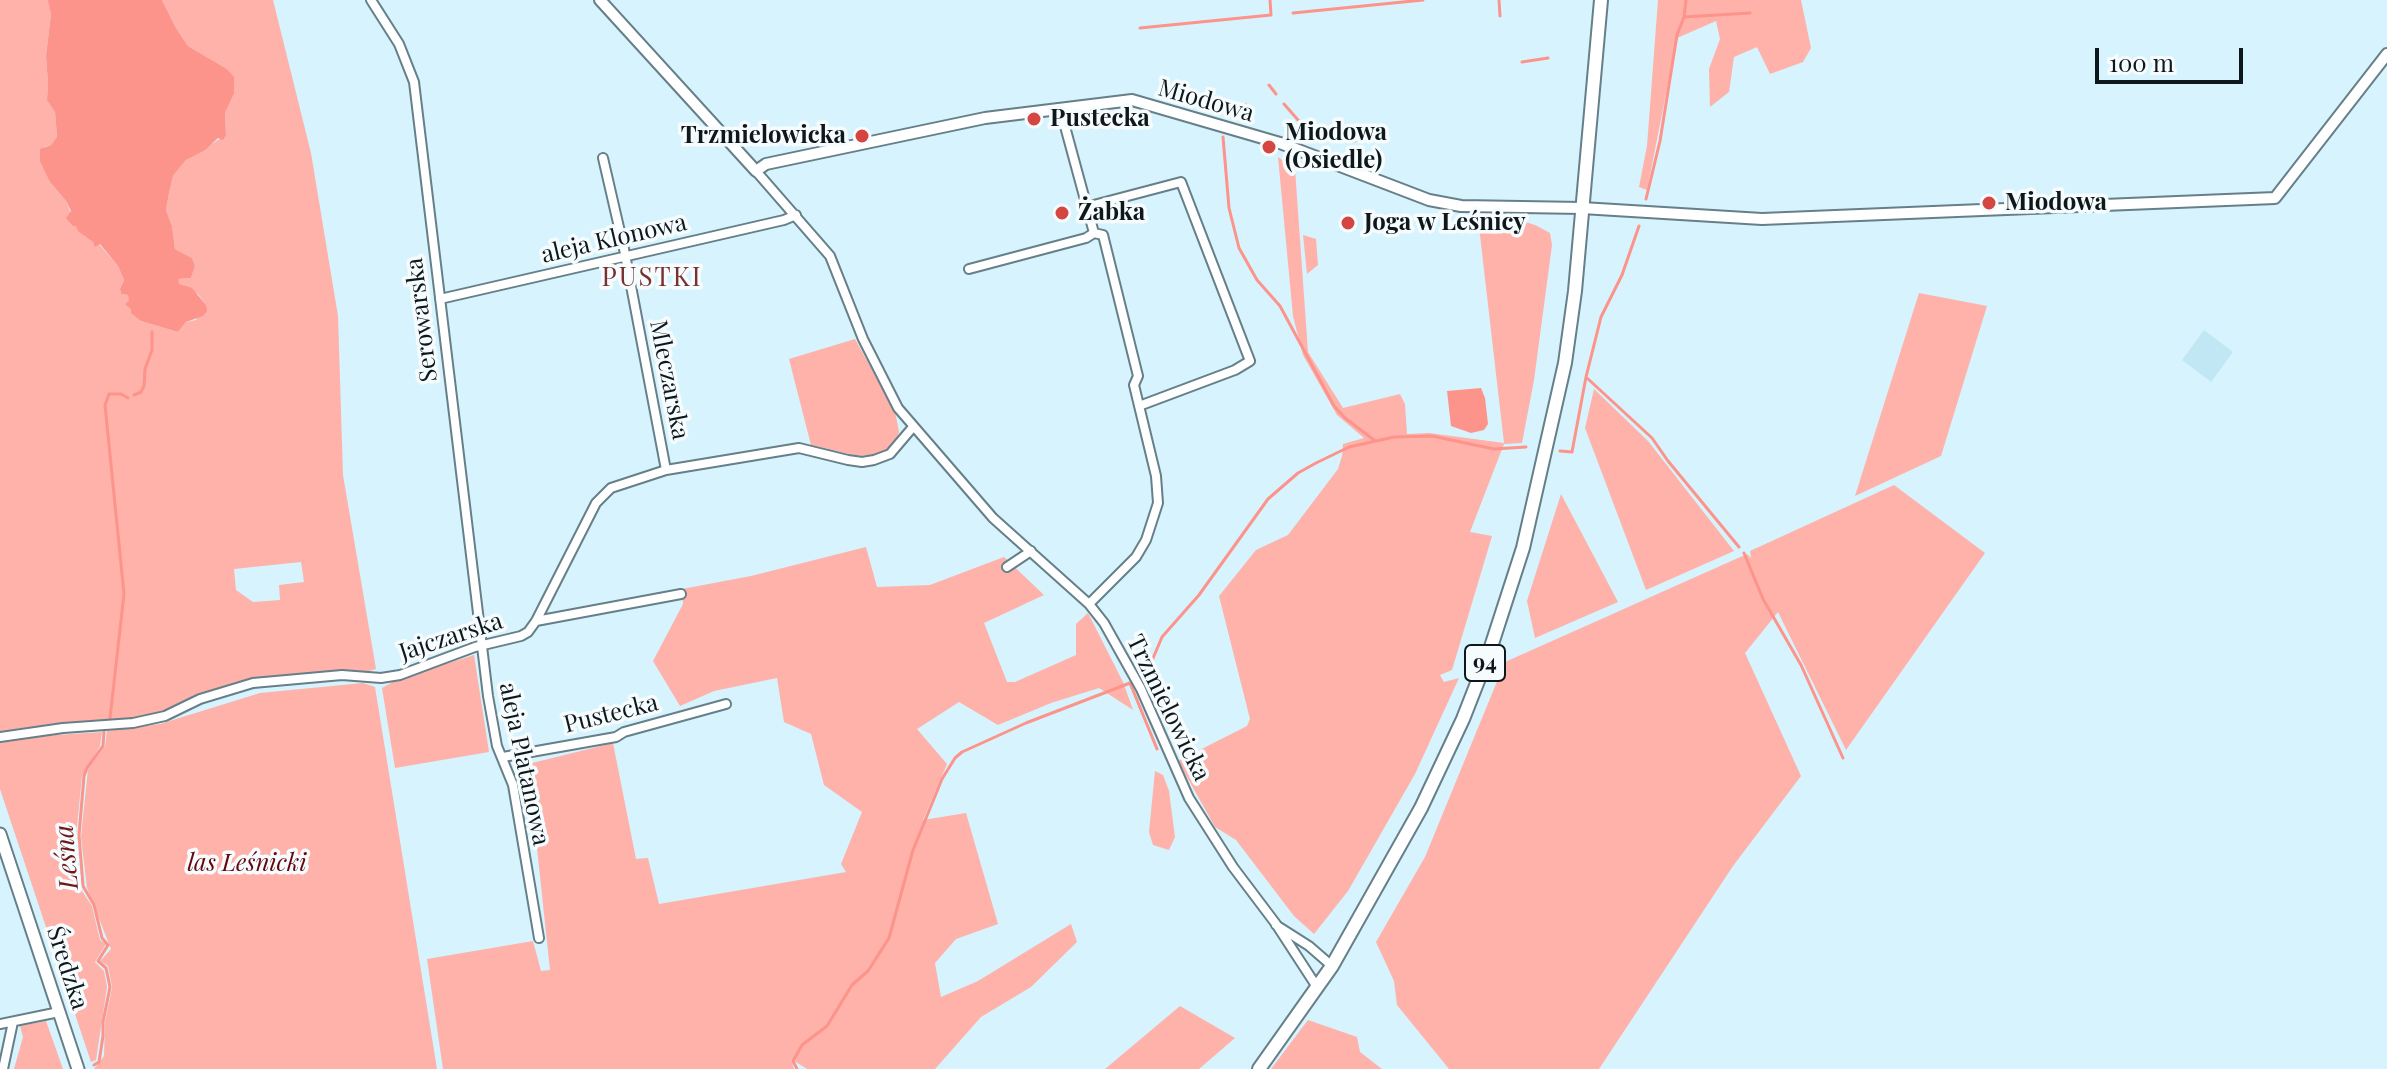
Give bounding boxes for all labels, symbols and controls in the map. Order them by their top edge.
scale bar [2099,32,2247,82]
text: 100 m [2109,46,2174,78]
street label: Miodowa [1155,74,1257,128]
place label: Pustecka [1050,105,1150,133]
marker: Pustecka [1025,110,1043,128]
place label: Miodowa (Osiedle) [1285,119,1387,175]
place label: Trzmielowicka [681,122,846,150]
marker: Trzmielowicka [853,127,871,145]
marker: Miodowa (Osiedle) [1260,138,1278,156]
place label: Miodowa [2005,189,2107,217]
marker: Miodowa [1980,194,1998,212]
place label: Żabka [1078,199,1145,227]
marker: Żabka [1053,204,1071,222]
street label: aleja Klonowa [539,208,689,270]
place label: Joga w Leśnicy [1364,209,1526,237]
marker: Joga w Leśnicy [1339,214,1357,232]
street label: Serowarska [400,256,444,384]
district label: PUSTKI [602,262,702,294]
street label: Mleczarska [643,318,695,442]
street label: Jajczarska [396,607,506,667]
street label: Trzmielowicka [1120,630,1216,786]
road number: 94 [1465,645,1505,681]
street label: aleja Platanowa [493,680,555,848]
street label: Pustecka [561,688,661,740]
water label: Leśna [49,823,85,891]
park label: las Leśnicki [187,850,307,878]
street label: Średzka [40,923,94,1013]

